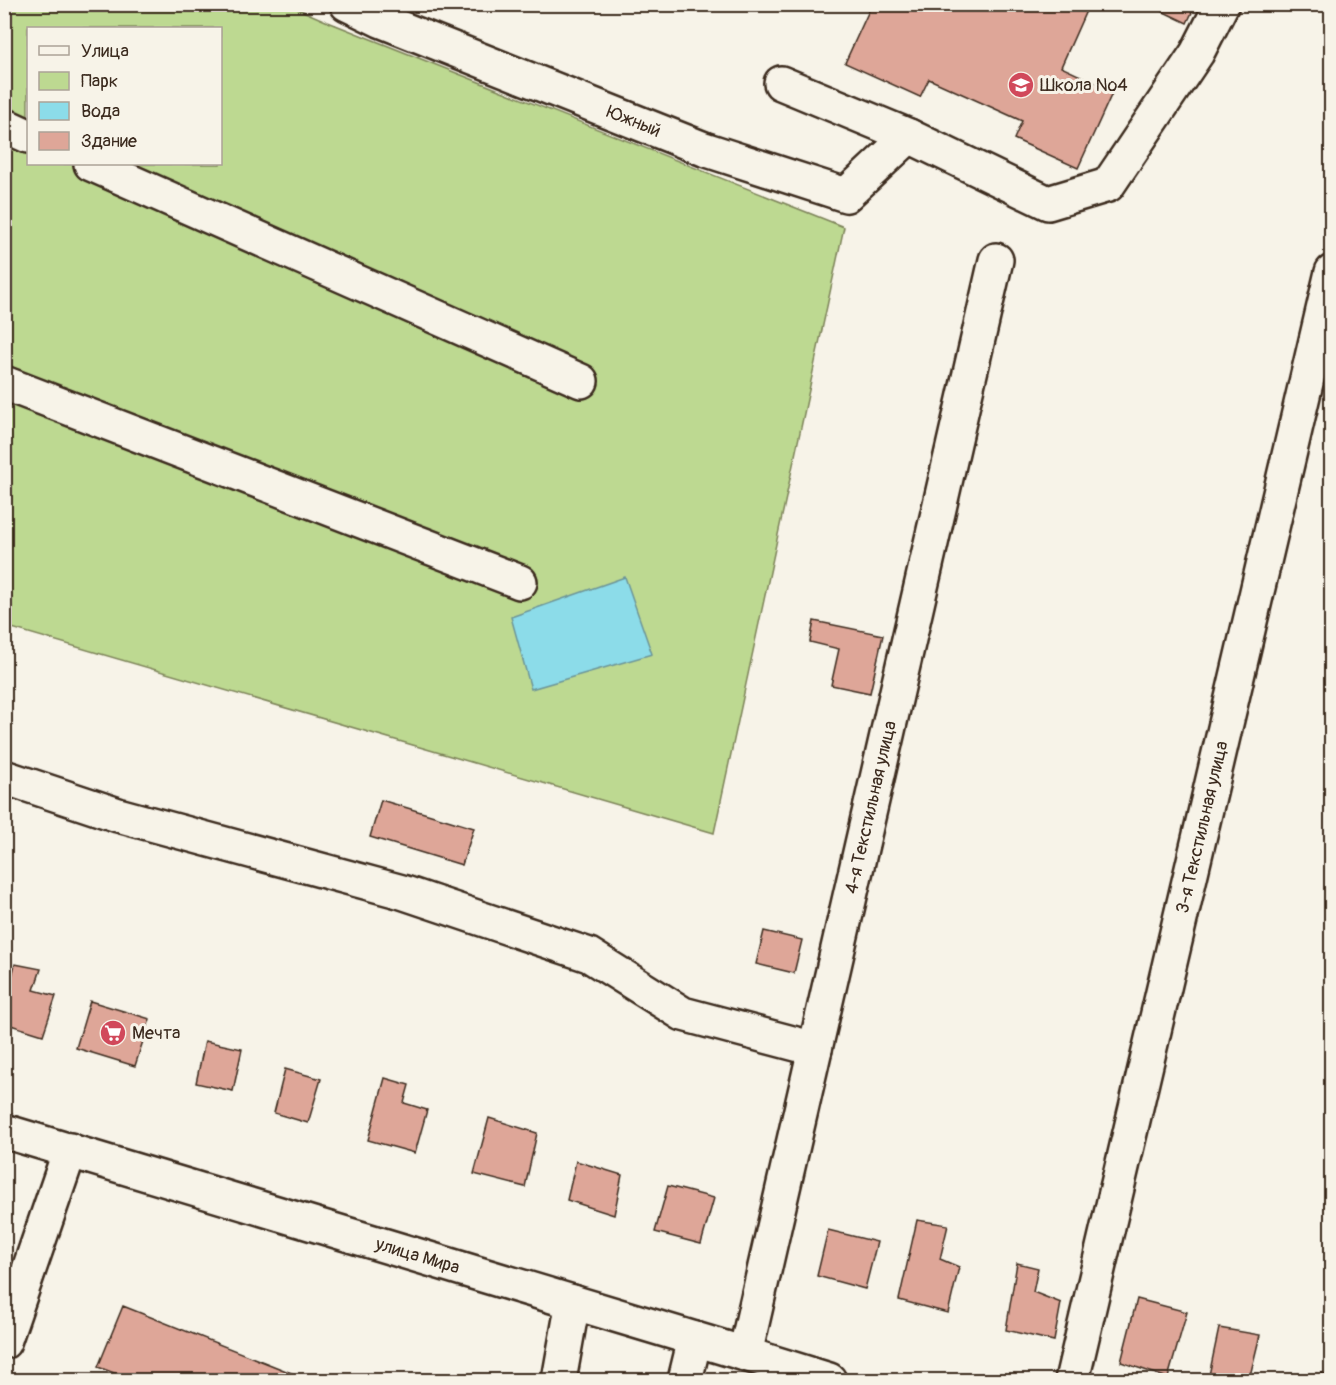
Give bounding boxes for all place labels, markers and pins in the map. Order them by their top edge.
school or university icon: Школа №4 [1006,70,1036,100]
place label: Школа №4 [1040,74,1128,97]
supermarket icon: Мечта [98,1018,128,1048]
place label: Мечта [132,1022,180,1045]

